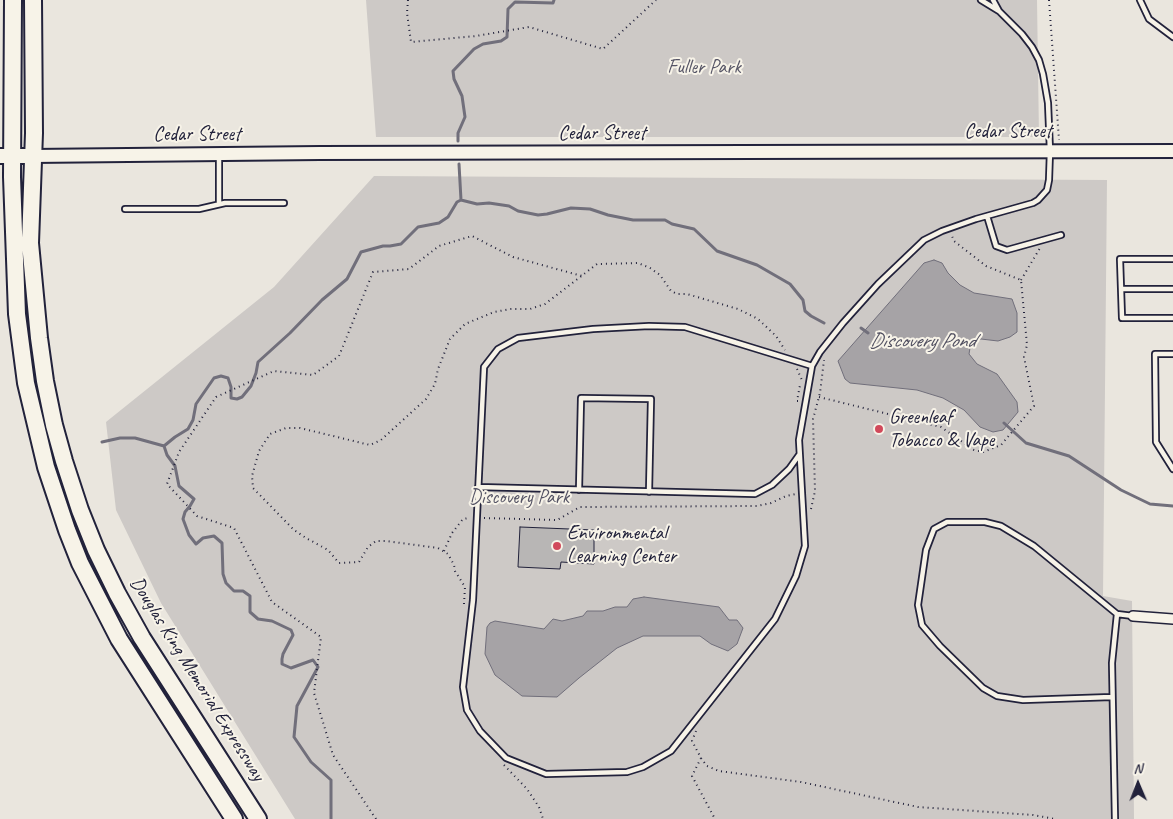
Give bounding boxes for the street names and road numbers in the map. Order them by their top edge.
street label: Cedar Street [964,120,1052,144]
street label: Cedar Street [558,122,646,146]
street label: Cedar Street [153,123,241,147]
street label: Douglas King Memorial Expressway [124,572,270,786]

